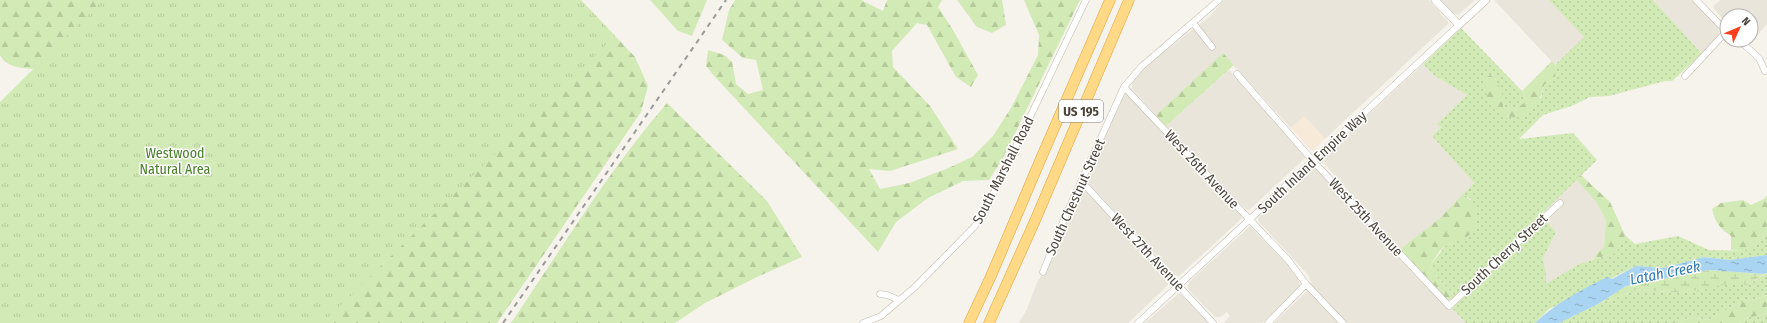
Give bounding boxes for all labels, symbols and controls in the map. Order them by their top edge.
north arrow [1719,8,1759,48]
text: N [1739,15,1753,28]
road number: US 195 [1059,100,1103,122]
street label: South Inland Empire Way [1254,107,1371,217]
street label: South Marshall Road [969,114,1038,227]
street label: West 26th Avenue [1161,126,1243,212]
street label: South Chestnut Street [1042,136,1109,258]
park label: Westwood Natural Area [140,145,211,178]
street label: West 25th Avenue [1325,175,1406,260]
street label: West 27th Avenue [1107,210,1188,295]
street label: South Cherry Street [1458,210,1551,299]
water label: Latah Creek [1628,257,1702,289]

